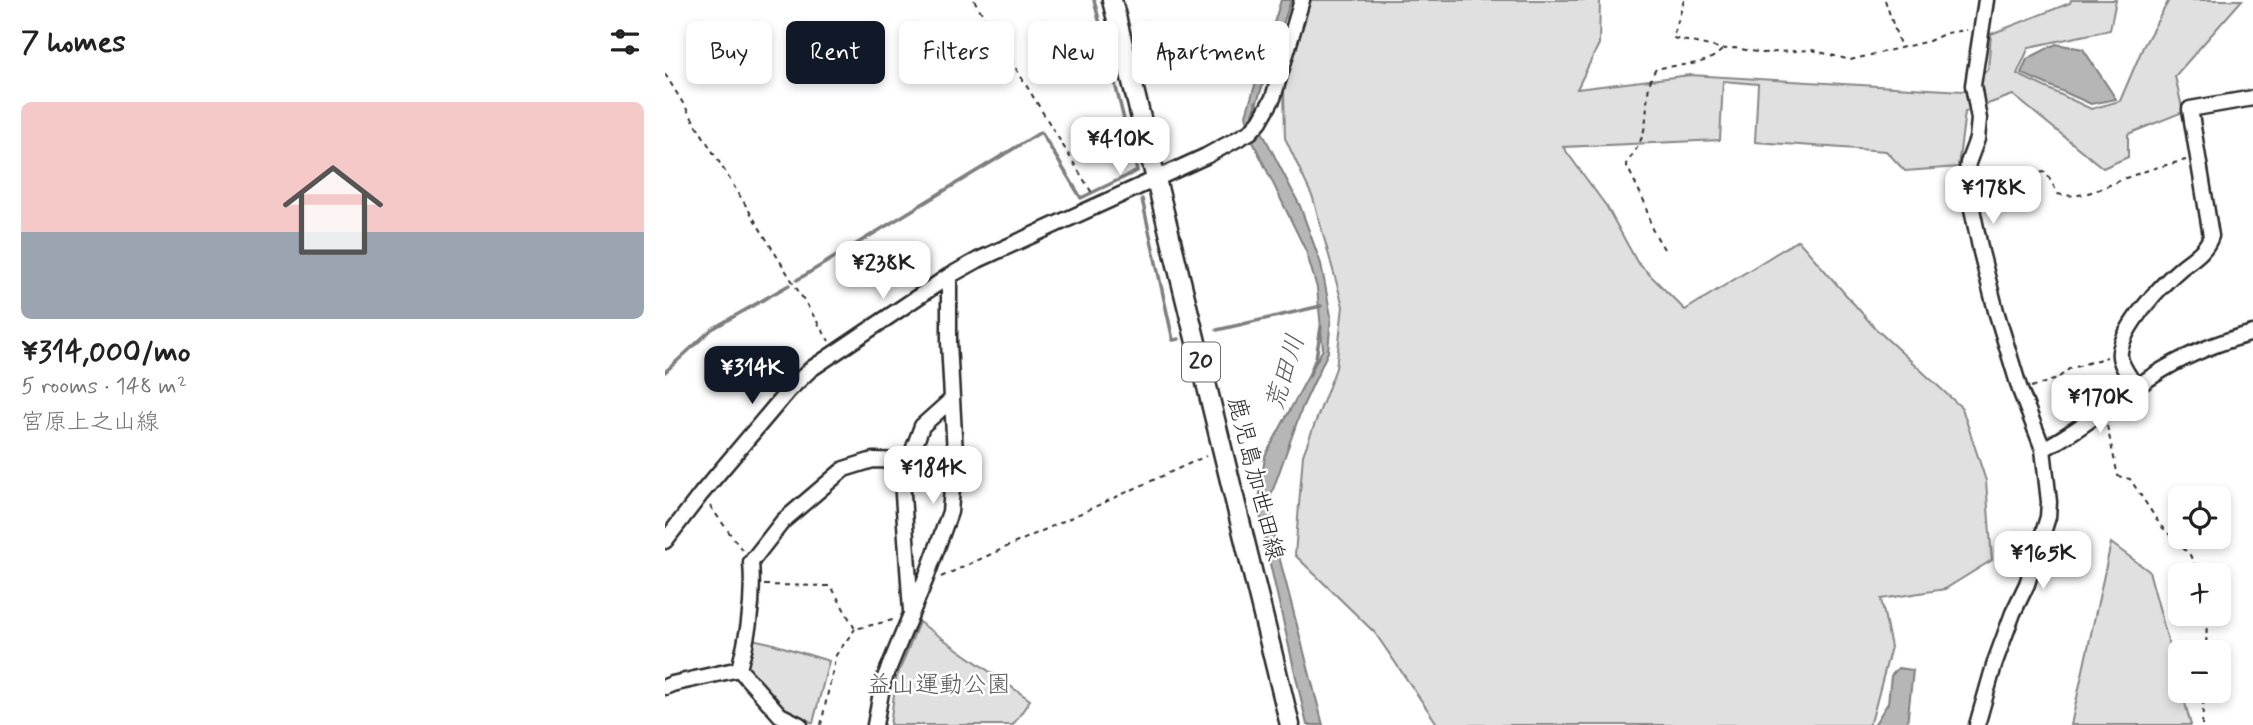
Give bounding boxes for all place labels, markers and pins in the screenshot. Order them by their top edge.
pin: ¥410K [1071,118,1169,177]
pin: ¥178K [1944,166,2042,226]
pin: ¥238K [834,242,932,301]
pin: ¥314K [703,346,801,406]
pin: ¥170K [2051,376,2149,435]
pin: ¥184K [884,447,982,506]
pin: ¥165K [1994,532,2092,591]

